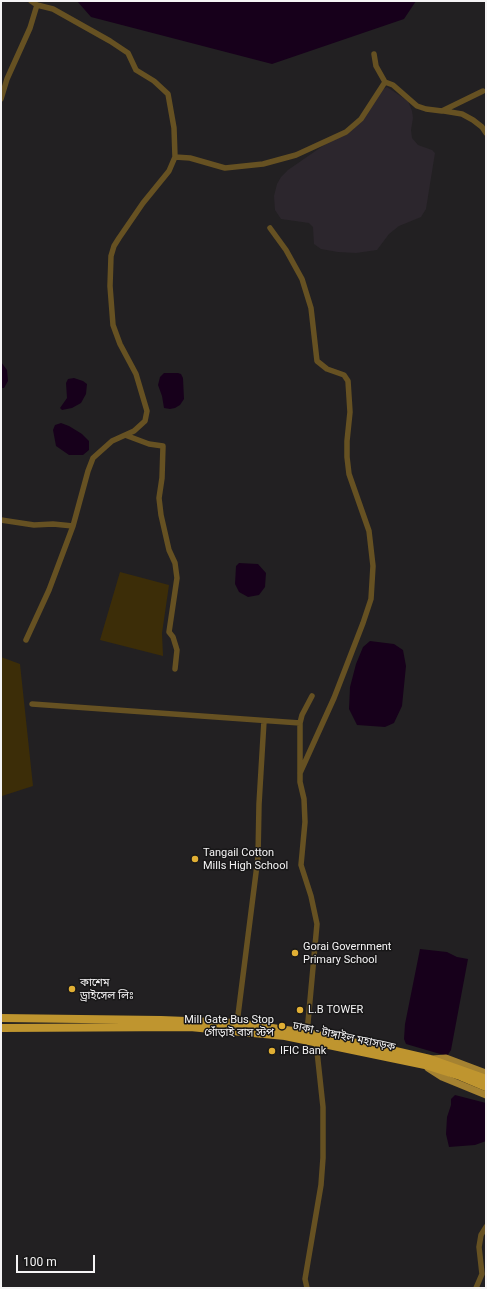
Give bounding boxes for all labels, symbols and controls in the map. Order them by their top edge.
place label: Tangail Cotton Mills High School [203,846,288,872]
marker: Tangail Cotton Mills High School [190,854,200,864]
place label: Gorai Government Primary School [303,940,391,966]
marker: Gorai Government Primary School [290,948,300,958]
place label: কাশেম ড্রাইসেল লিঃ [80,976,134,1002]
marker: কাশেম ড্রাইসেল লিঃ [67,984,77,994]
place label: L.B TOWER [308,1003,363,1017]
marker: L.B TOWER [295,1005,305,1015]
place label: Mill Gate Bus Stop গোঁড়াই বাস স্টপ [184,1013,274,1039]
street label: ঢাকা - টাঙ্গাইল মহাসড়ক [292,1020,396,1054]
marker: Mill Gate Bus Stop গোঁড়াই বাস স্টপ [277,1021,287,1031]
place label: IFIC Bank [280,1044,326,1058]
marker: IFIC Bank [267,1046,277,1056]
scale bar [18,1247,97,1273]
text: 100 m [23,1255,57,1269]

